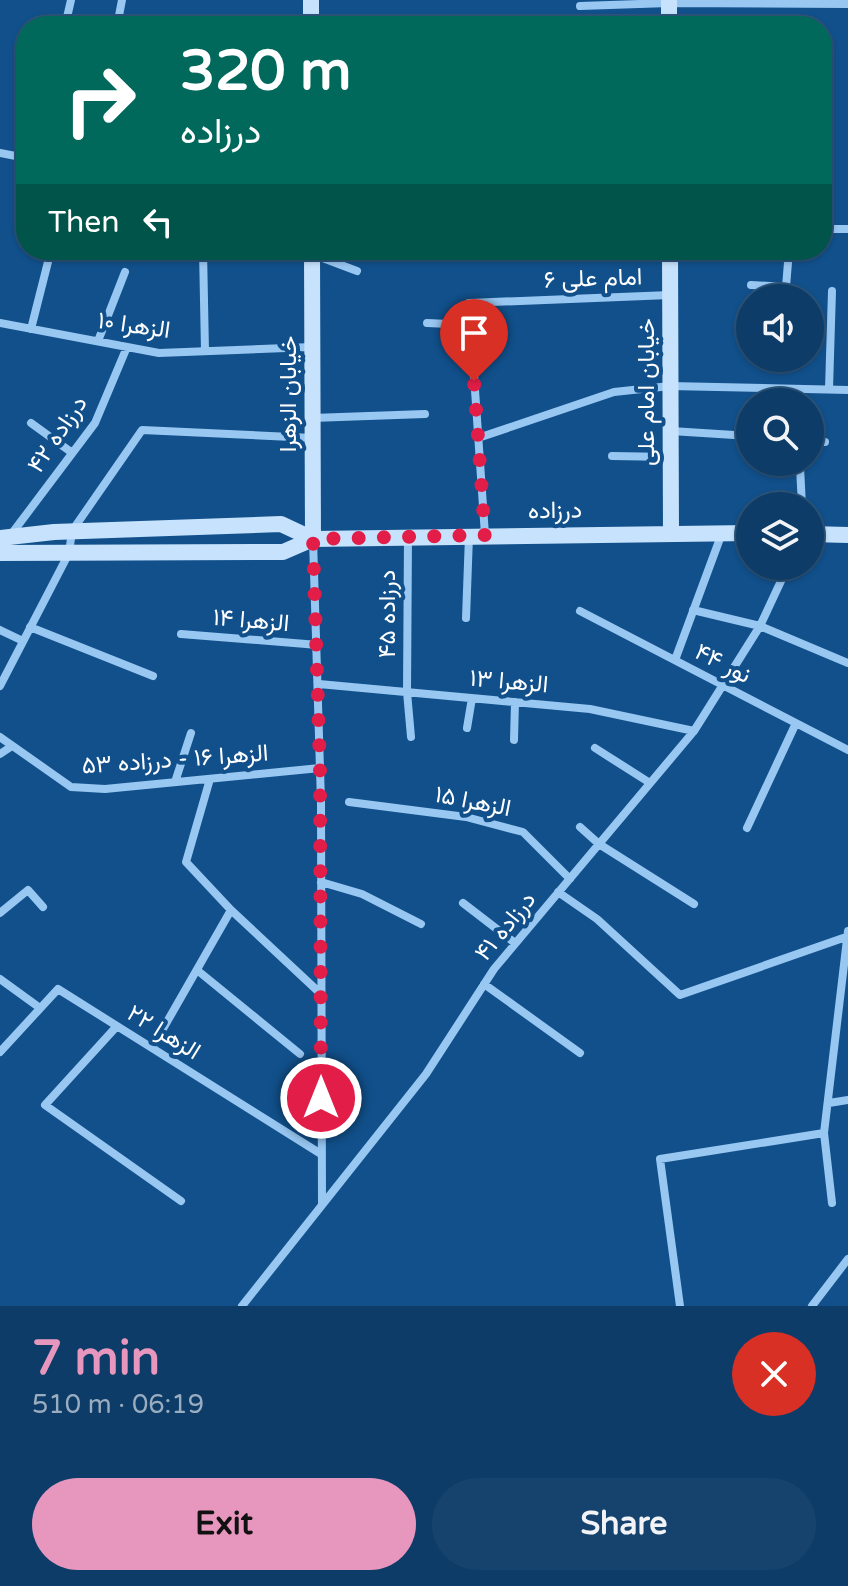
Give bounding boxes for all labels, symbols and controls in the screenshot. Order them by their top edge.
text: 320 m [180,38,351,105]
icon: right [48,48,152,152]
text: درزاده [180,110,261,153]
icon: left [136,200,180,244]
text: Then [48,204,120,241]
street label: امام علی ۶ [543,262,643,296]
map controls [736,284,824,580]
button: sound [736,284,824,372]
pin [440,299,508,381]
street label: الزهرا ۱۰ [96,306,172,345]
icon: arrive [452,311,496,355]
street label: خیابان امام علی [632,318,662,466]
street label: خیابان الزهرا [274,336,303,452]
button: search [736,388,824,476]
street label: درزاده ۴۲ [21,390,94,478]
button: layers [736,492,824,580]
street label: درزاده [528,496,582,525]
street label: درزاده ۴۵ [373,570,402,658]
street label: الزهرا ۱۴ [212,603,290,638]
street label: نور ۴۴ [690,637,756,690]
street label: الزهرا ۱۳ [468,664,549,699]
street label: الزهرا ۱۶ - درزاده ۵۳ [81,739,269,780]
street label: الزهرا ۱۵ [432,780,514,823]
street label: درزاده ۴۱ [469,886,542,967]
street label: الزهرا ۲۲ [122,999,206,1066]
position arrow [279,1056,363,1140]
text: 7 min [32,1330,160,1388]
button: close [732,1332,816,1416]
text: 510 m · 06:19 [32,1389,204,1420]
button: Exit [32,1478,416,1570]
button: Share [432,1478,816,1570]

